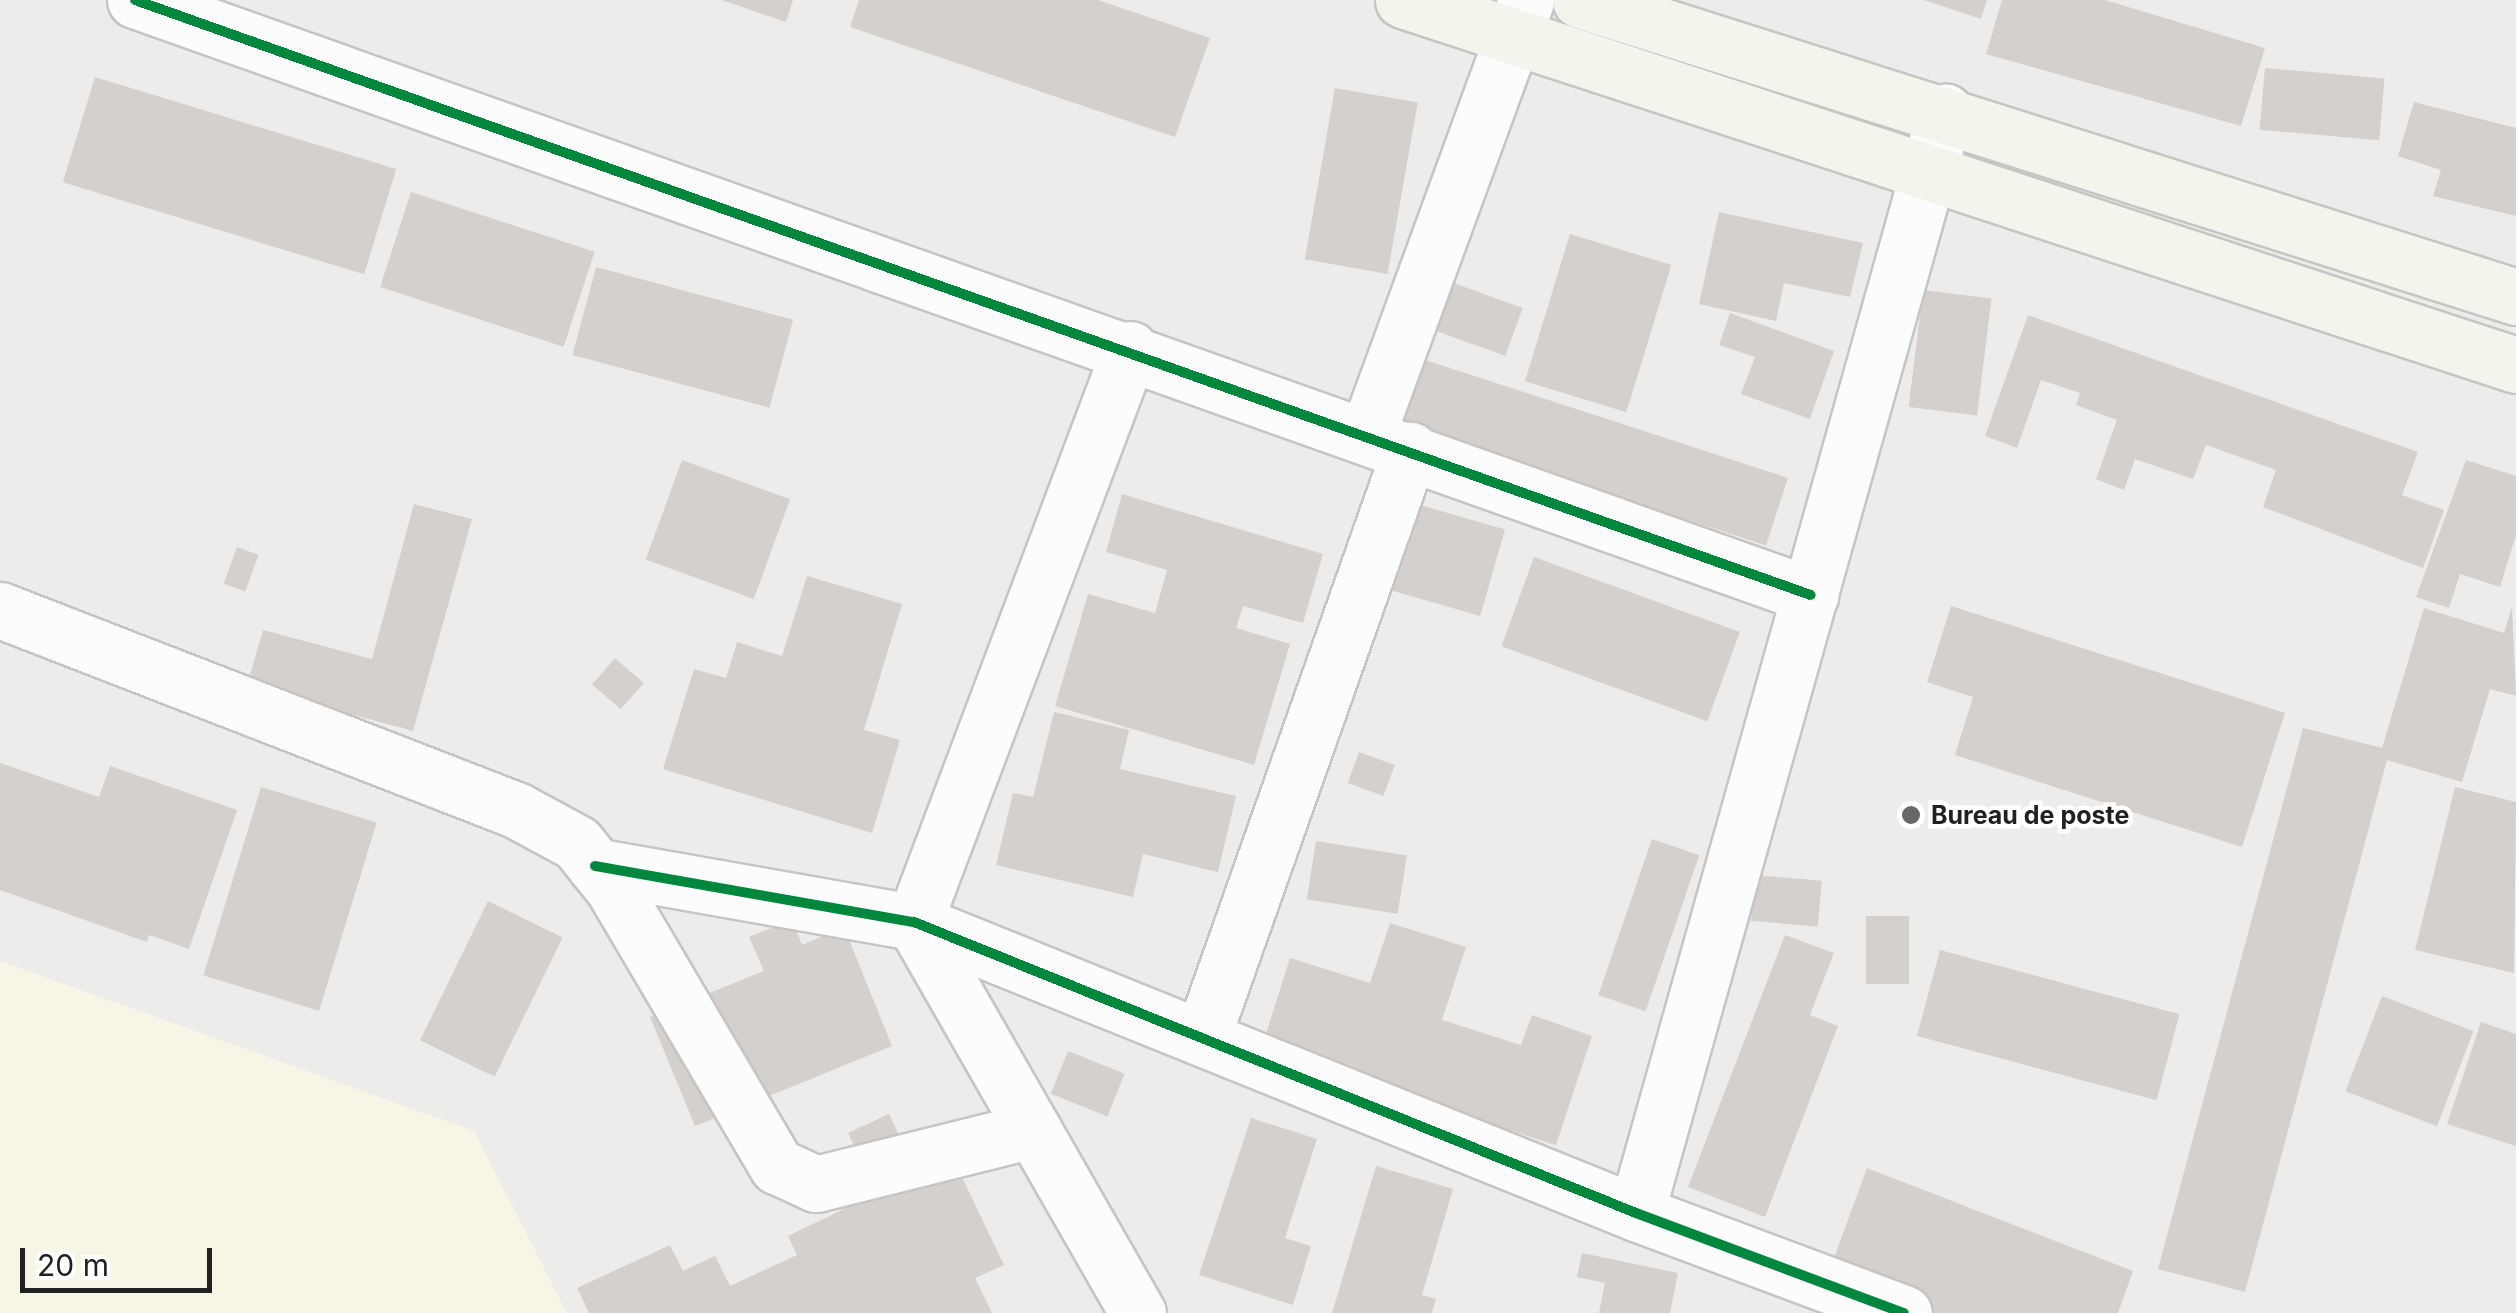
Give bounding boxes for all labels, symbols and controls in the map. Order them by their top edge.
place label: Bureau de poste [1931,800,2129,830]
marker: Bureau de poste [1900,804,1922,826]
scale bar [25,1228,218,1290]
text: 20 m [37,1247,109,1283]

